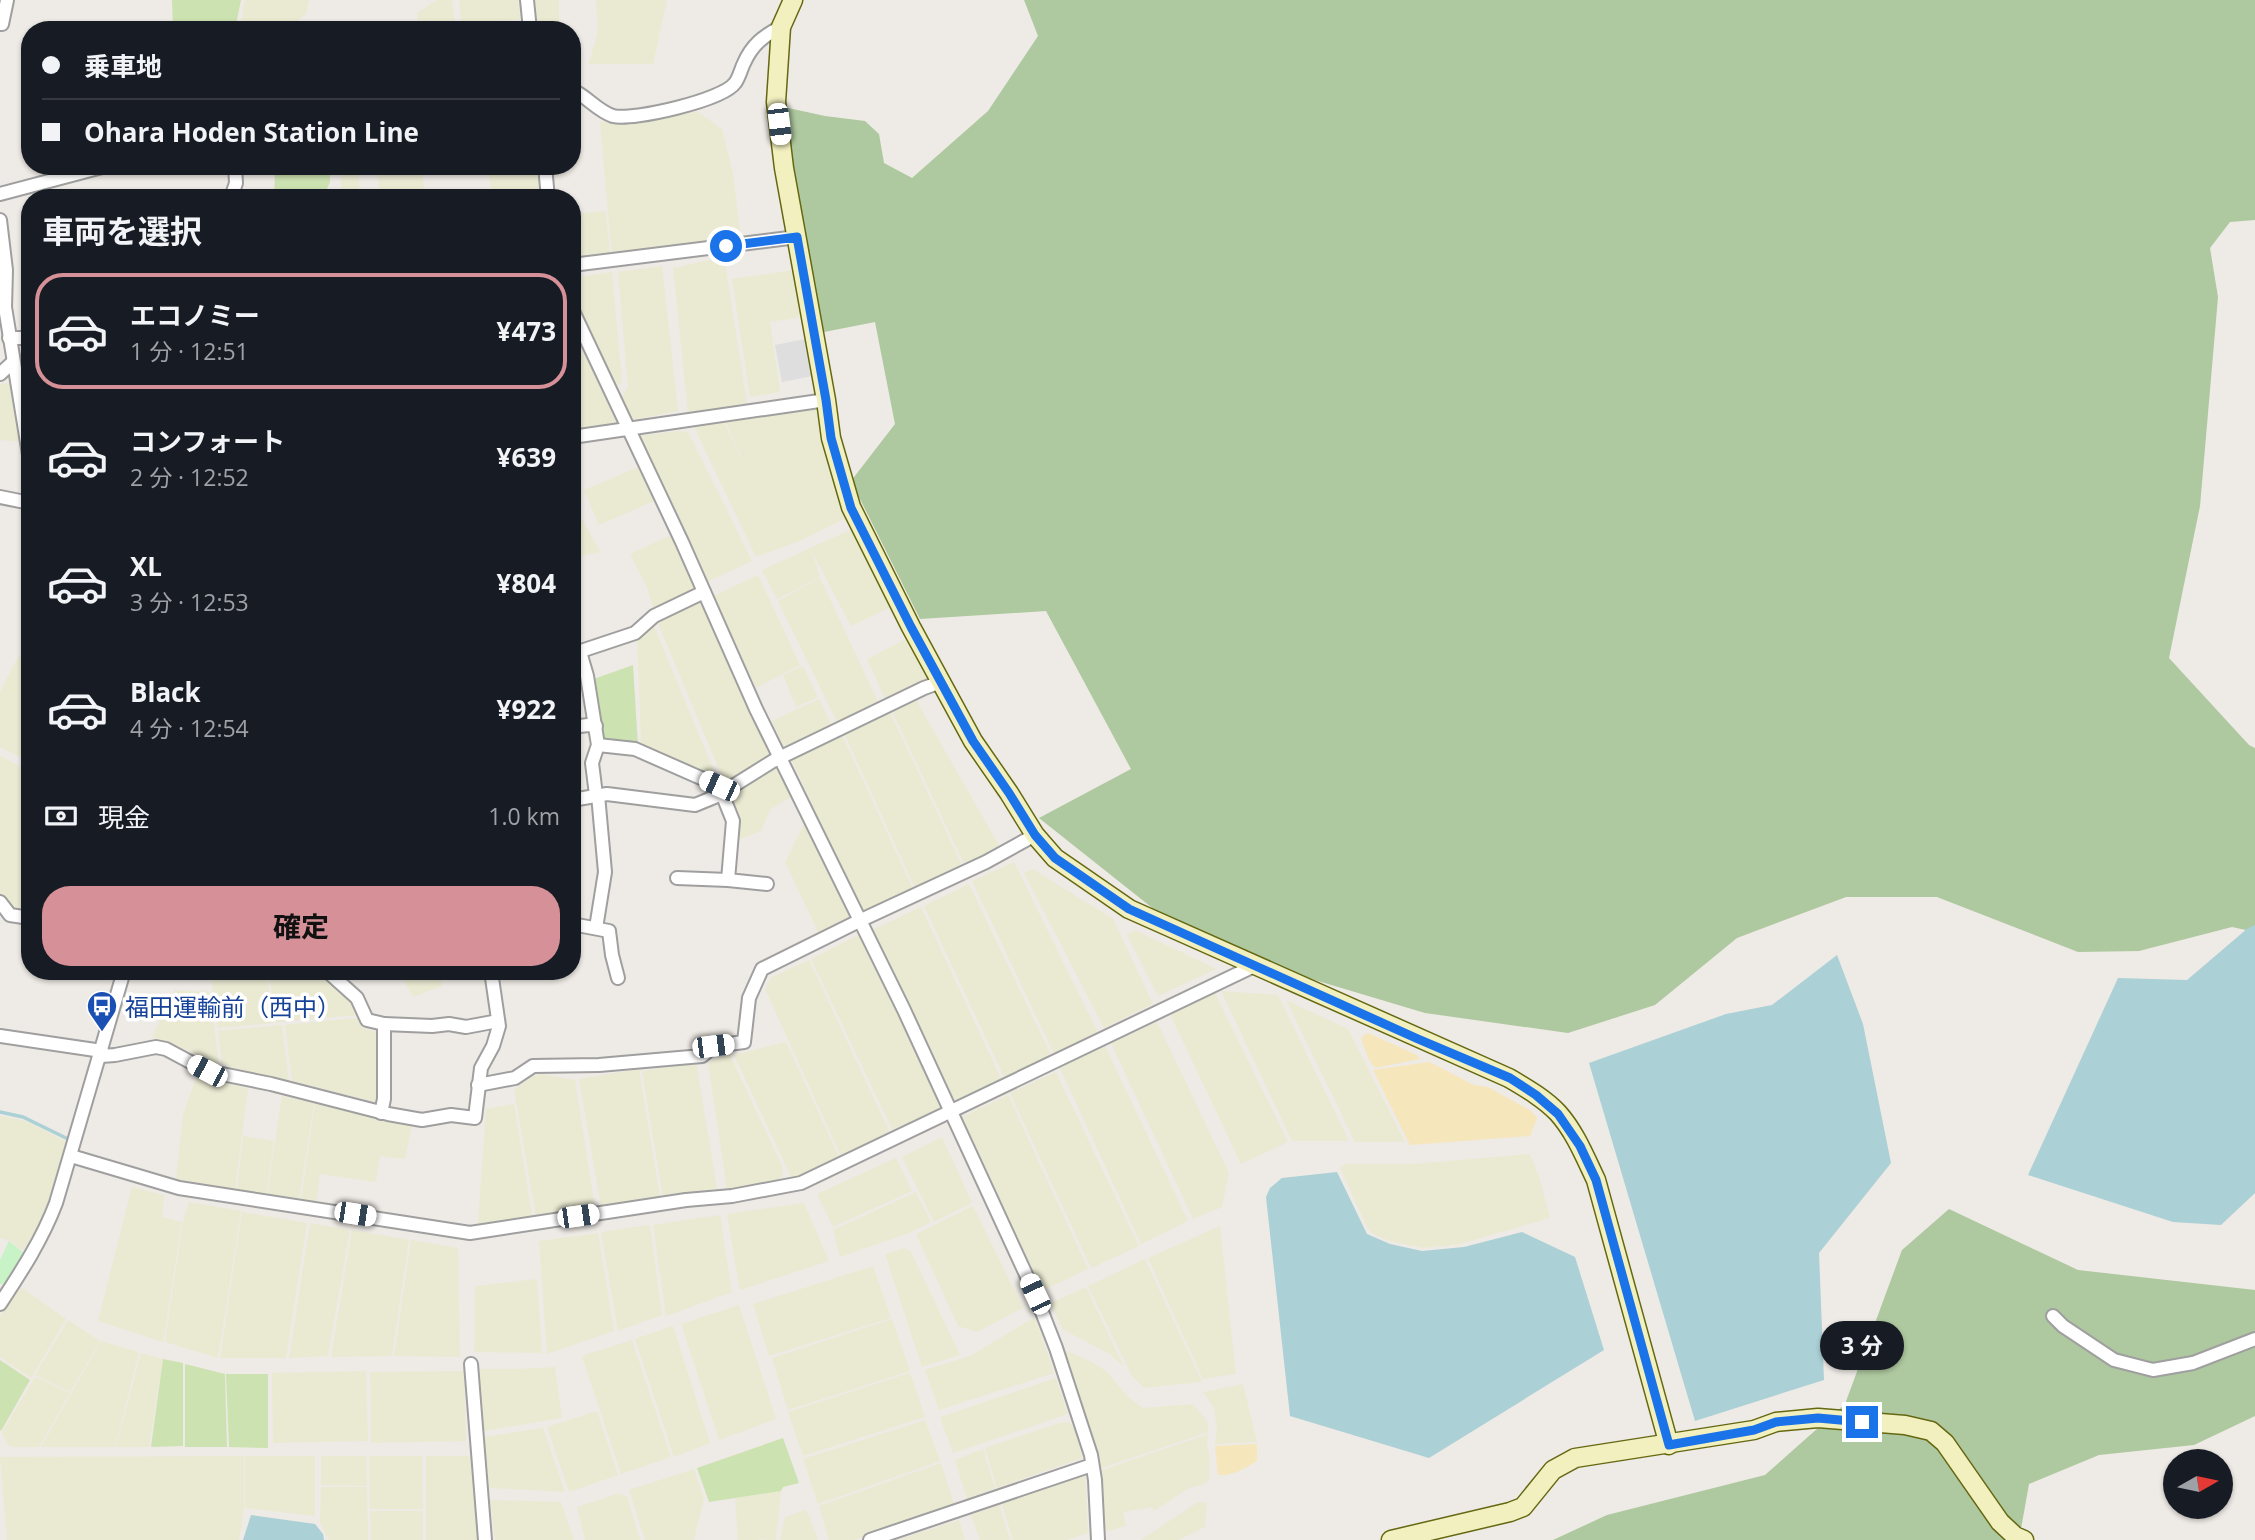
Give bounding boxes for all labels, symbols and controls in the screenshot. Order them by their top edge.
text: 乗車地 [84,48,162,84]
car [767,102,792,146]
text: Ohara Hoden Station Line [84,114,419,150]
text: 車両を選択 [42,209,202,252]
route start [710,230,742,262]
text: エコノミー [130,297,260,333]
icon: car [46,300,109,363]
text: ¥473 [497,313,556,349]
text: 1 分 · 12:51 [130,335,249,367]
text: コンフォート [130,423,285,459]
icon: car [46,426,109,489]
text: ¥639 [497,439,556,475]
text: 2 分 · 12:52 [130,461,249,493]
text: XL [130,548,162,584]
icon: car [46,552,109,615]
text: ¥804 [497,565,556,601]
text: 3 分 · 12:53 [130,586,249,618]
text: Black [130,674,201,710]
icon: car [46,678,109,741]
text: ¥922 [497,691,556,727]
text: 4 分 · 12:54 [130,712,249,744]
car [696,768,743,804]
icon: cash [42,797,80,835]
text: 現金 [98,799,150,835]
text: 1.0 km [488,800,560,832]
button: 確定 [42,886,560,966]
bus stop icon: 福田運輸前（西中） [85,989,119,1033]
place label: 福田運輸前（西中） [125,990,341,1023]
car [691,1033,736,1059]
car [184,1052,231,1090]
car [333,1200,378,1228]
car [556,1203,601,1229]
car [1017,1271,1054,1317]
callout: 3 分 [1820,1320,1904,1370]
text: 3 分 [1841,1329,1883,1361]
route end [1846,1406,1878,1438]
north arrow [2163,1449,2233,1519]
map controls [2163,1449,2233,1519]

